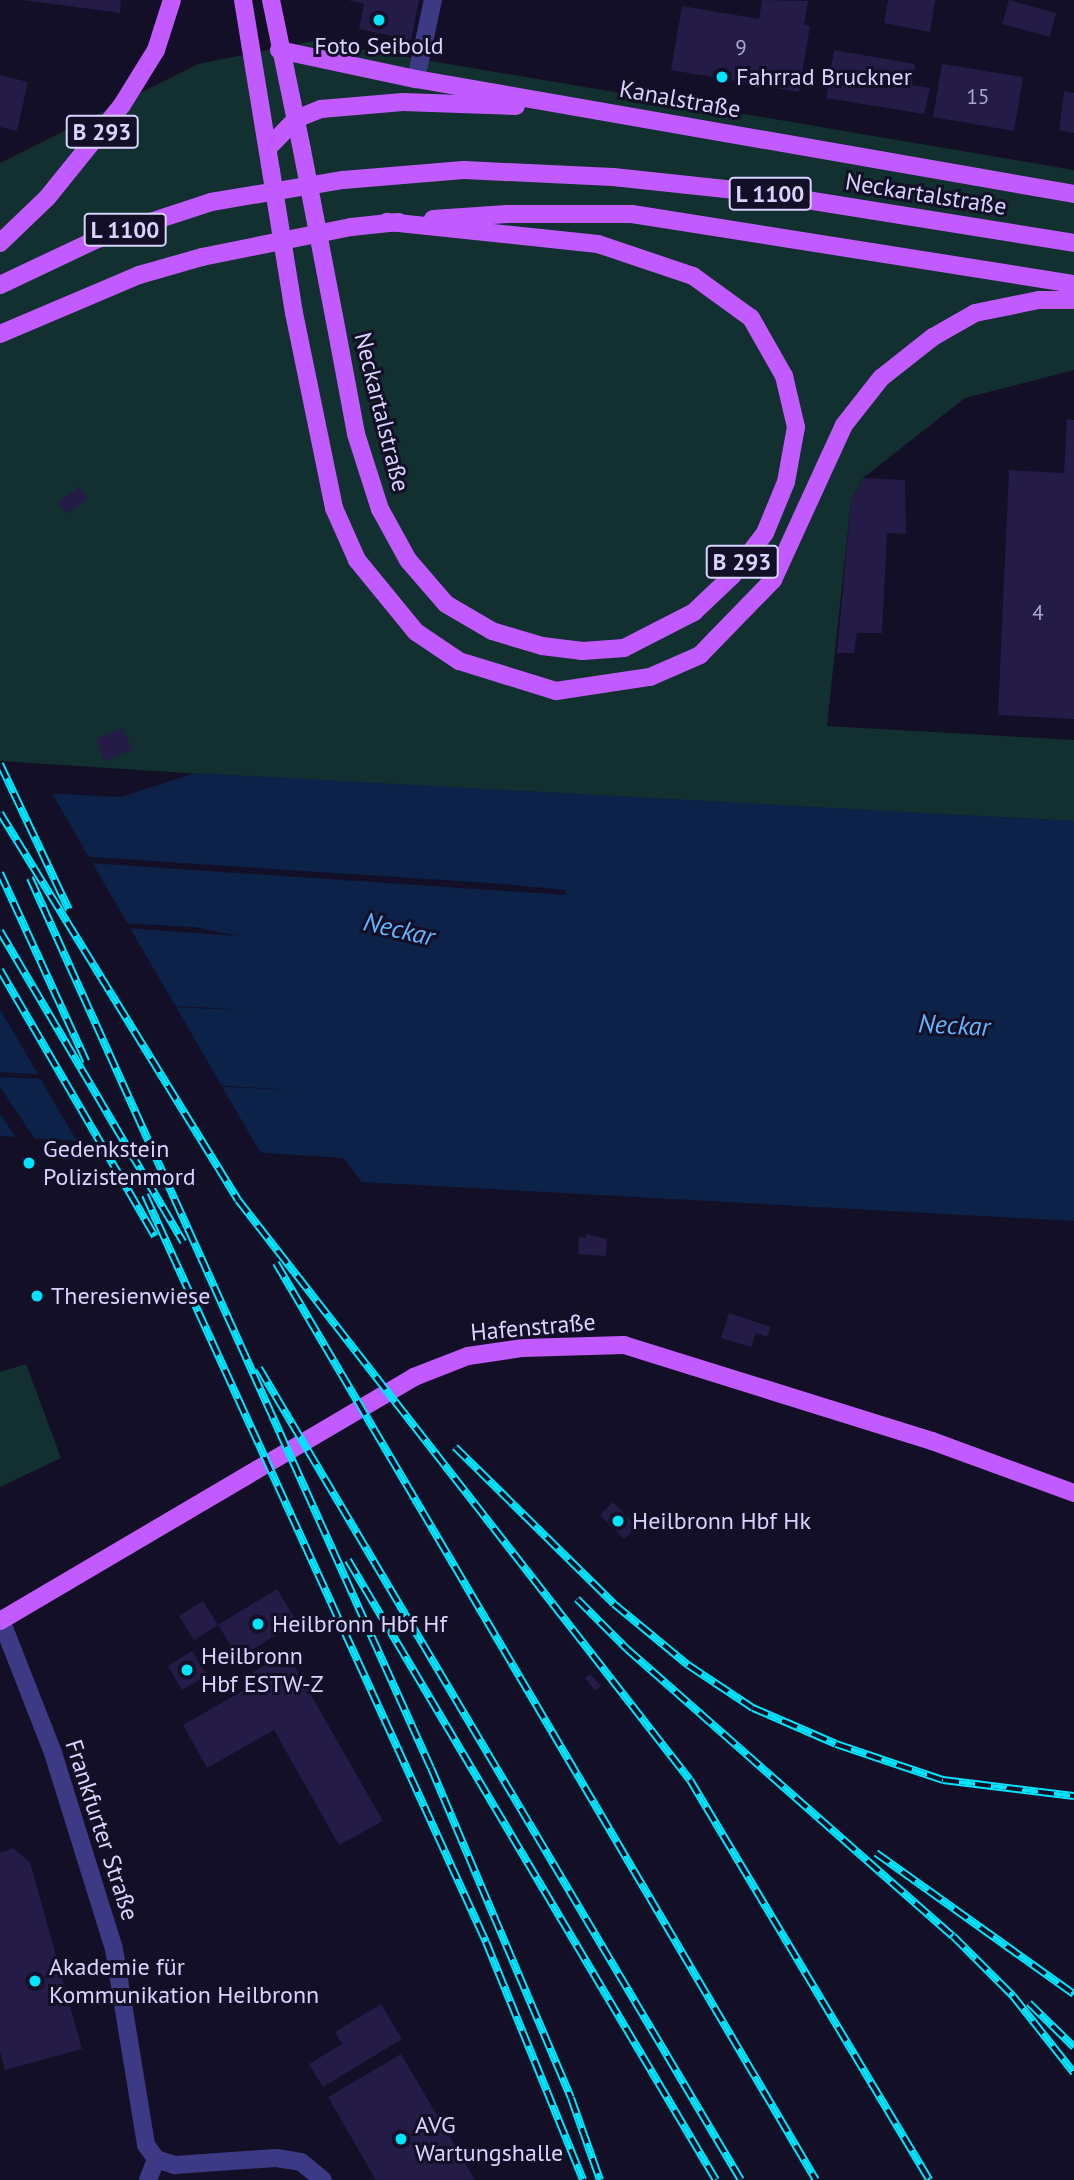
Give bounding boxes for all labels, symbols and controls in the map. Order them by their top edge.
marker: Foto Seibold [371,12,387,28]
place label: Foto Seibold [314,32,444,60]
house number: 9 [735,35,747,61]
place label: Fahrrad Bruckner [736,63,912,91]
marker: Fahrrad Bruckner [714,69,730,85]
street label: Kanalstraße [617,74,743,124]
house number: 15 [967,84,989,110]
road number: B 293 [65,113,139,152]
street label: Neckartalstraße [843,167,1009,221]
road number: L 1100 [728,174,812,214]
road number: L 1100 [83,210,167,249]
street label: Neckartalstraße [348,329,416,495]
road number: B 293 [705,542,779,582]
house number: 4 [1032,600,1044,626]
water label: Neckar [360,906,438,952]
water label: Neckar [917,1008,991,1042]
place label: Gedenkstein Polizistenmord [43,1135,196,1191]
marker: Gedenkstein Polizistenmord [21,1155,37,1171]
place label: Theresienwiese [51,1282,210,1310]
marker: Theresienwiese [29,1288,45,1304]
street label: Hafenstraße [469,1307,597,1347]
place label: Heilbronn Hbf Hk [632,1507,811,1535]
marker: Heilbronn Hbf Hk [610,1513,626,1529]
place label: Heilbronn Hbf Hf [272,1610,447,1638]
marker: Heilbronn Hbf Hf [250,1616,266,1632]
place label: Heilbronn Hbf ESTW-Z [201,1642,324,1698]
marker: Heilbronn Hbf ESTW-Z [179,1662,195,1678]
street label: Frankfurter Straße [59,1736,145,1924]
place label: Akademie für Kommunikation Heilbronn [49,1953,319,2009]
marker: Akademie für Kommunikation Heilbronn [27,1973,43,1989]
place label: AVG Wartungshalle [415,2111,563,2167]
marker: AVG Wartungshalle [393,2131,409,2147]

